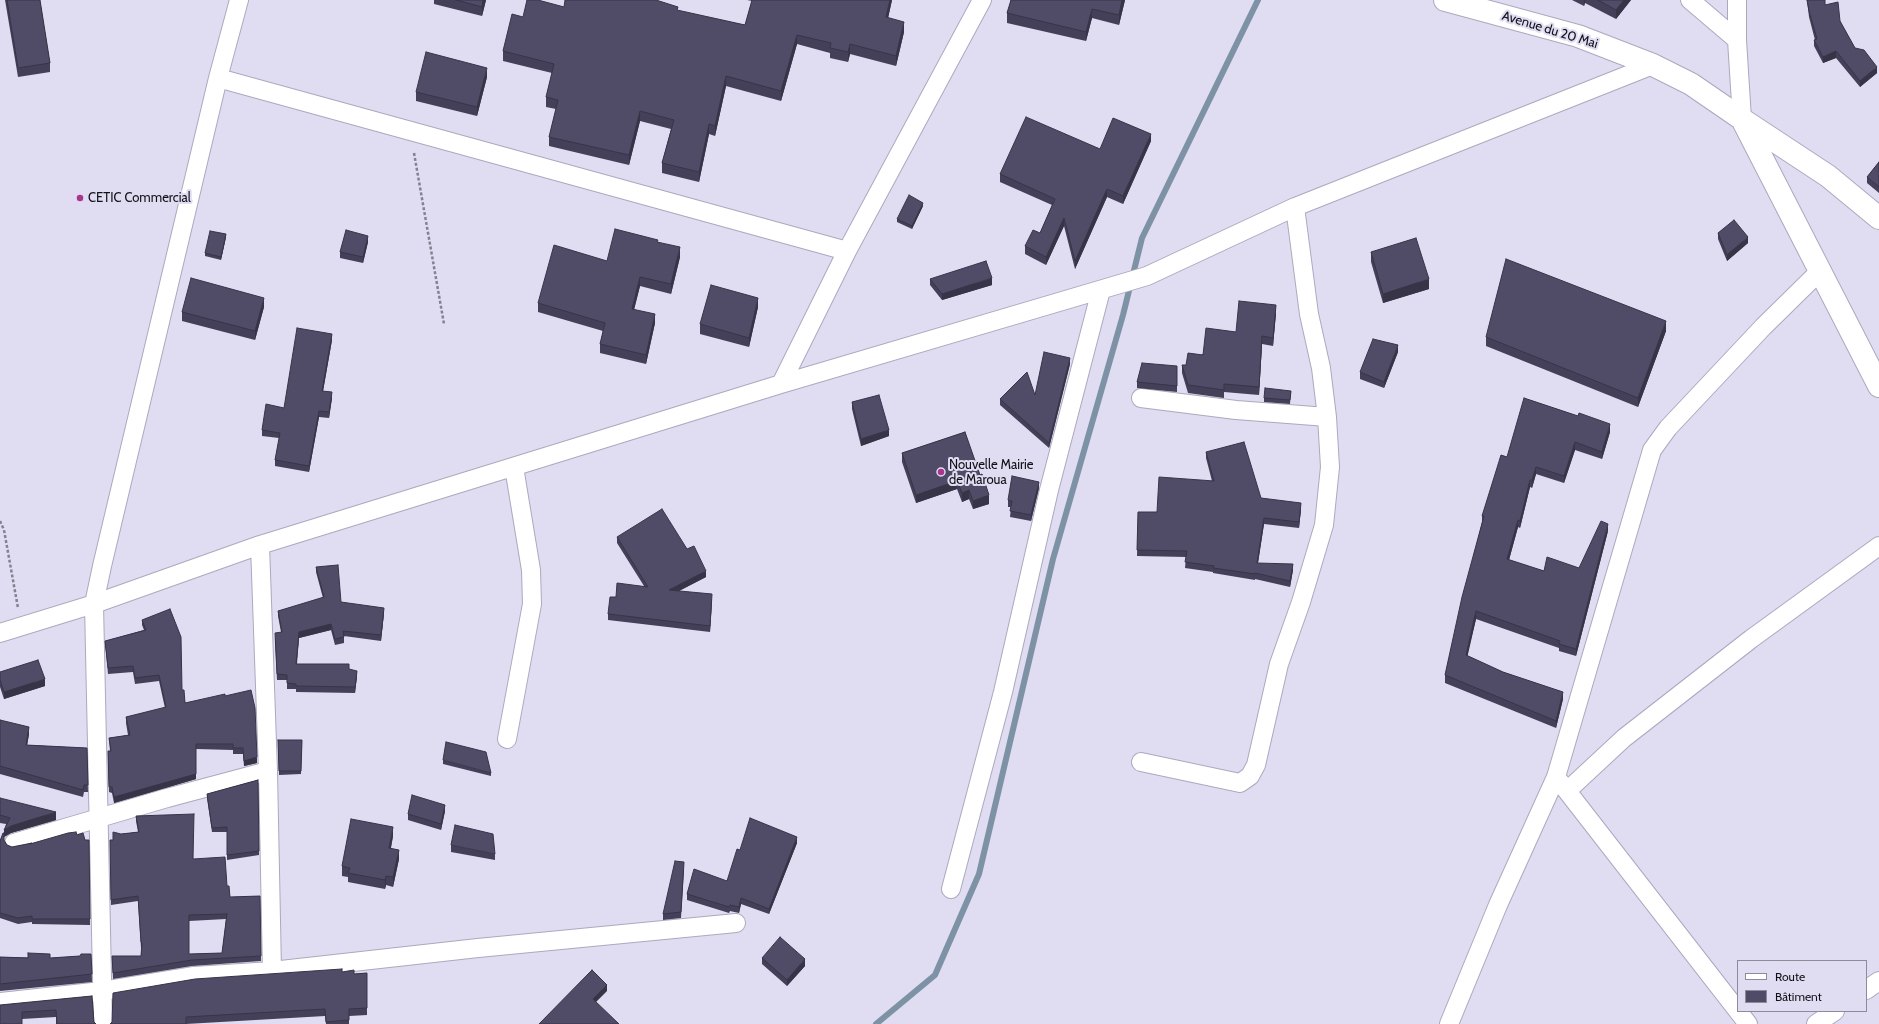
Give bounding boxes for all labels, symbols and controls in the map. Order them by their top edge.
street label: Avenue du 20 Mai [1500,8,1600,52]
place label: CETIC Commercial [88,190,191,206]
marker: CETIC Commercial [75,193,85,203]
place label: Nouvelle Mairie de Maroua [949,457,1034,488]
marker: Nouvelle Mairie de Maroua [936,467,946,477]
legend [1737,960,1867,1012]
text: Route [1775,969,1805,984]
text: Bâtiment [1775,989,1822,1004]

